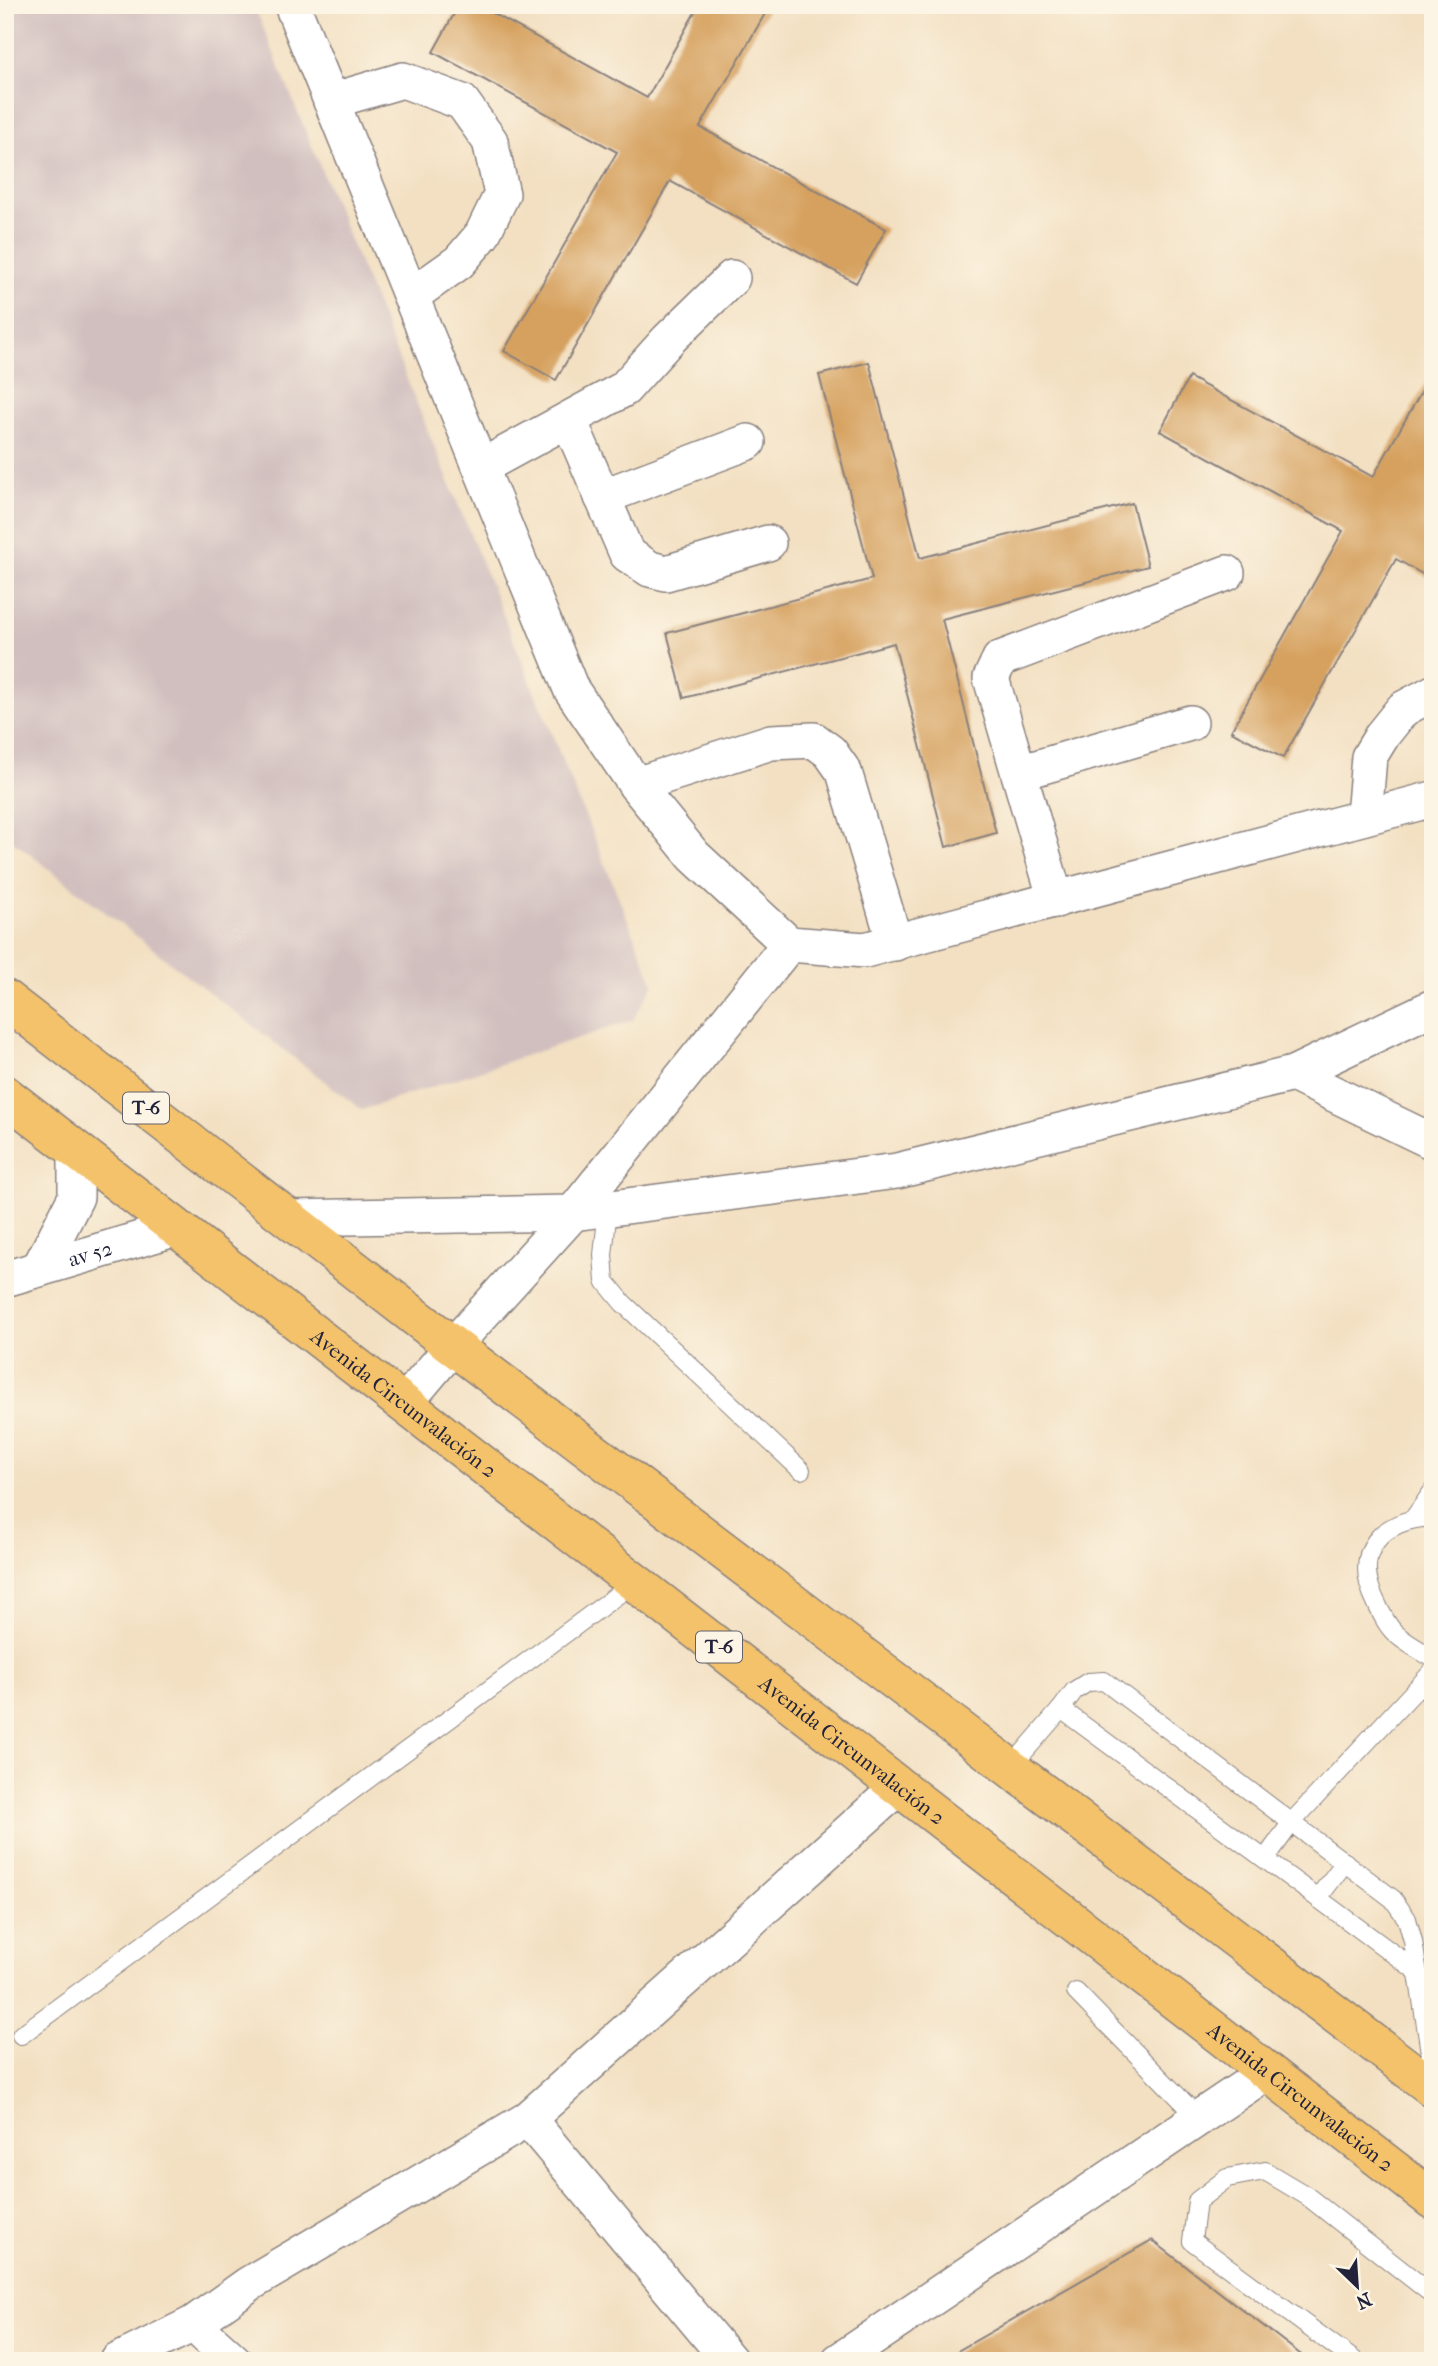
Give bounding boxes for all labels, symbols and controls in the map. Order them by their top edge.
road number: T-6 [123,1092,169,1124]
street label: av 52 [66,1236,115,1272]
street label: Avenida Circunvalación 2 [305,1323,501,1483]
road number: T-6 [696,1632,742,1662]
street label: Avenida Circunvalación 2 [753,1670,950,1830]
street label: Avenida Circunvalación 2 [1202,2017,1398,2177]
north arrow [1322,2250,1392,2320]
text: N [1352,2287,1375,2314]

